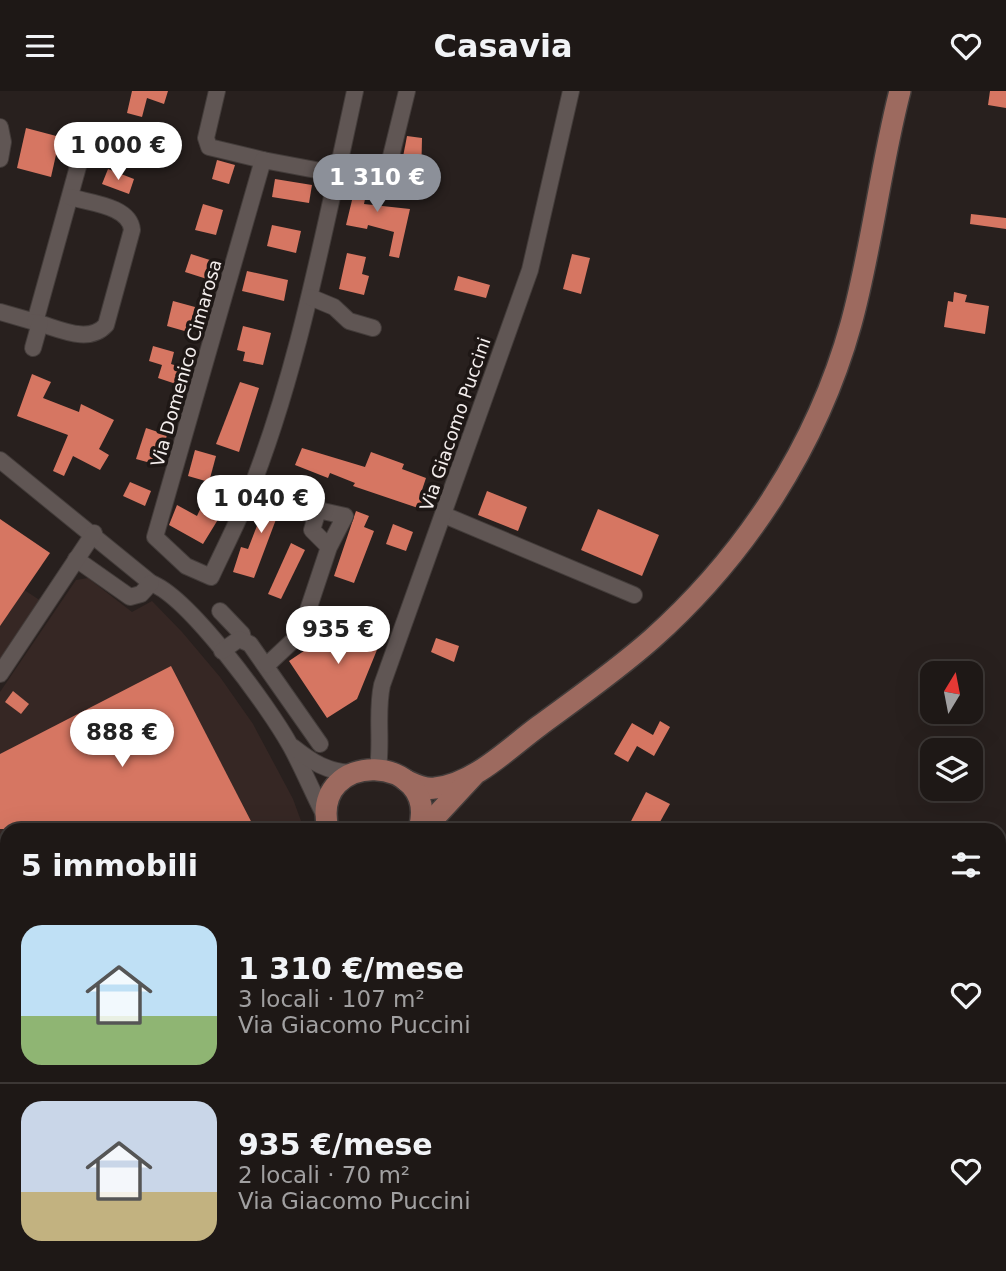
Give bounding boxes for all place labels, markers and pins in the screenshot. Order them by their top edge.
pin: 1 000 € [53,123,183,182]
pin: 1 310 € [312,155,442,214]
pin: 1 040 € [196,475,326,535]
pin: 935 € [289,607,387,666]
pin: 888 € [73,709,171,769]

